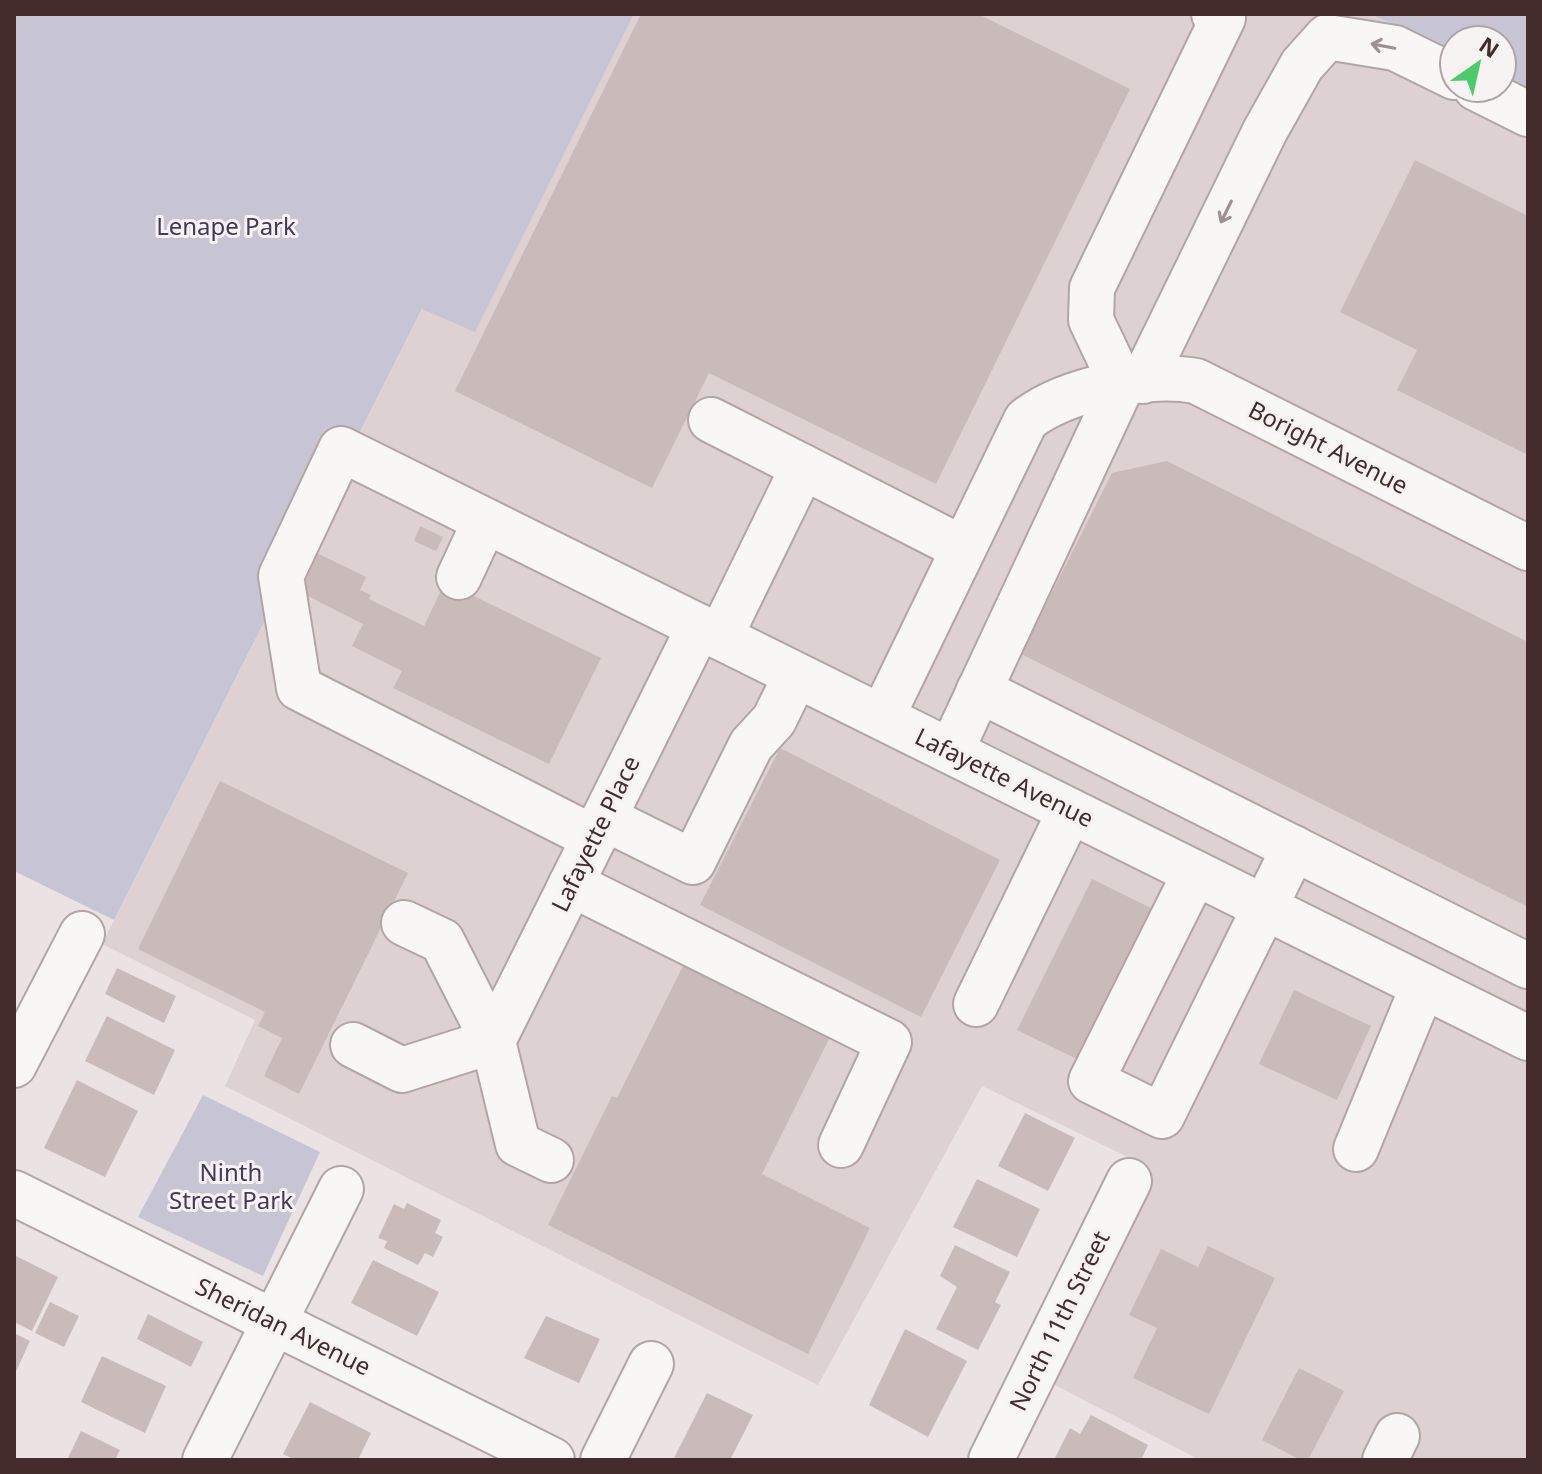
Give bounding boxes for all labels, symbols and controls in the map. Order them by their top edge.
north arrow [1438,24,1518,104]
text: N [1474,29,1506,64]
one-way arrow [1371,38,1396,53]
one-way arrow [1217,199,1233,223]
park label: Lenape Park [156,209,296,242]
street label: Boright Avenue [1243,392,1414,501]
street label: Lafayette Avenue [910,719,1099,834]
street label: Lafayette Place [543,750,647,917]
park label: Ninth Street Park [169,1155,293,1216]
street label: North 11th Street [1001,1224,1117,1416]
street label: Sheridan Avenue [190,1269,377,1382]

